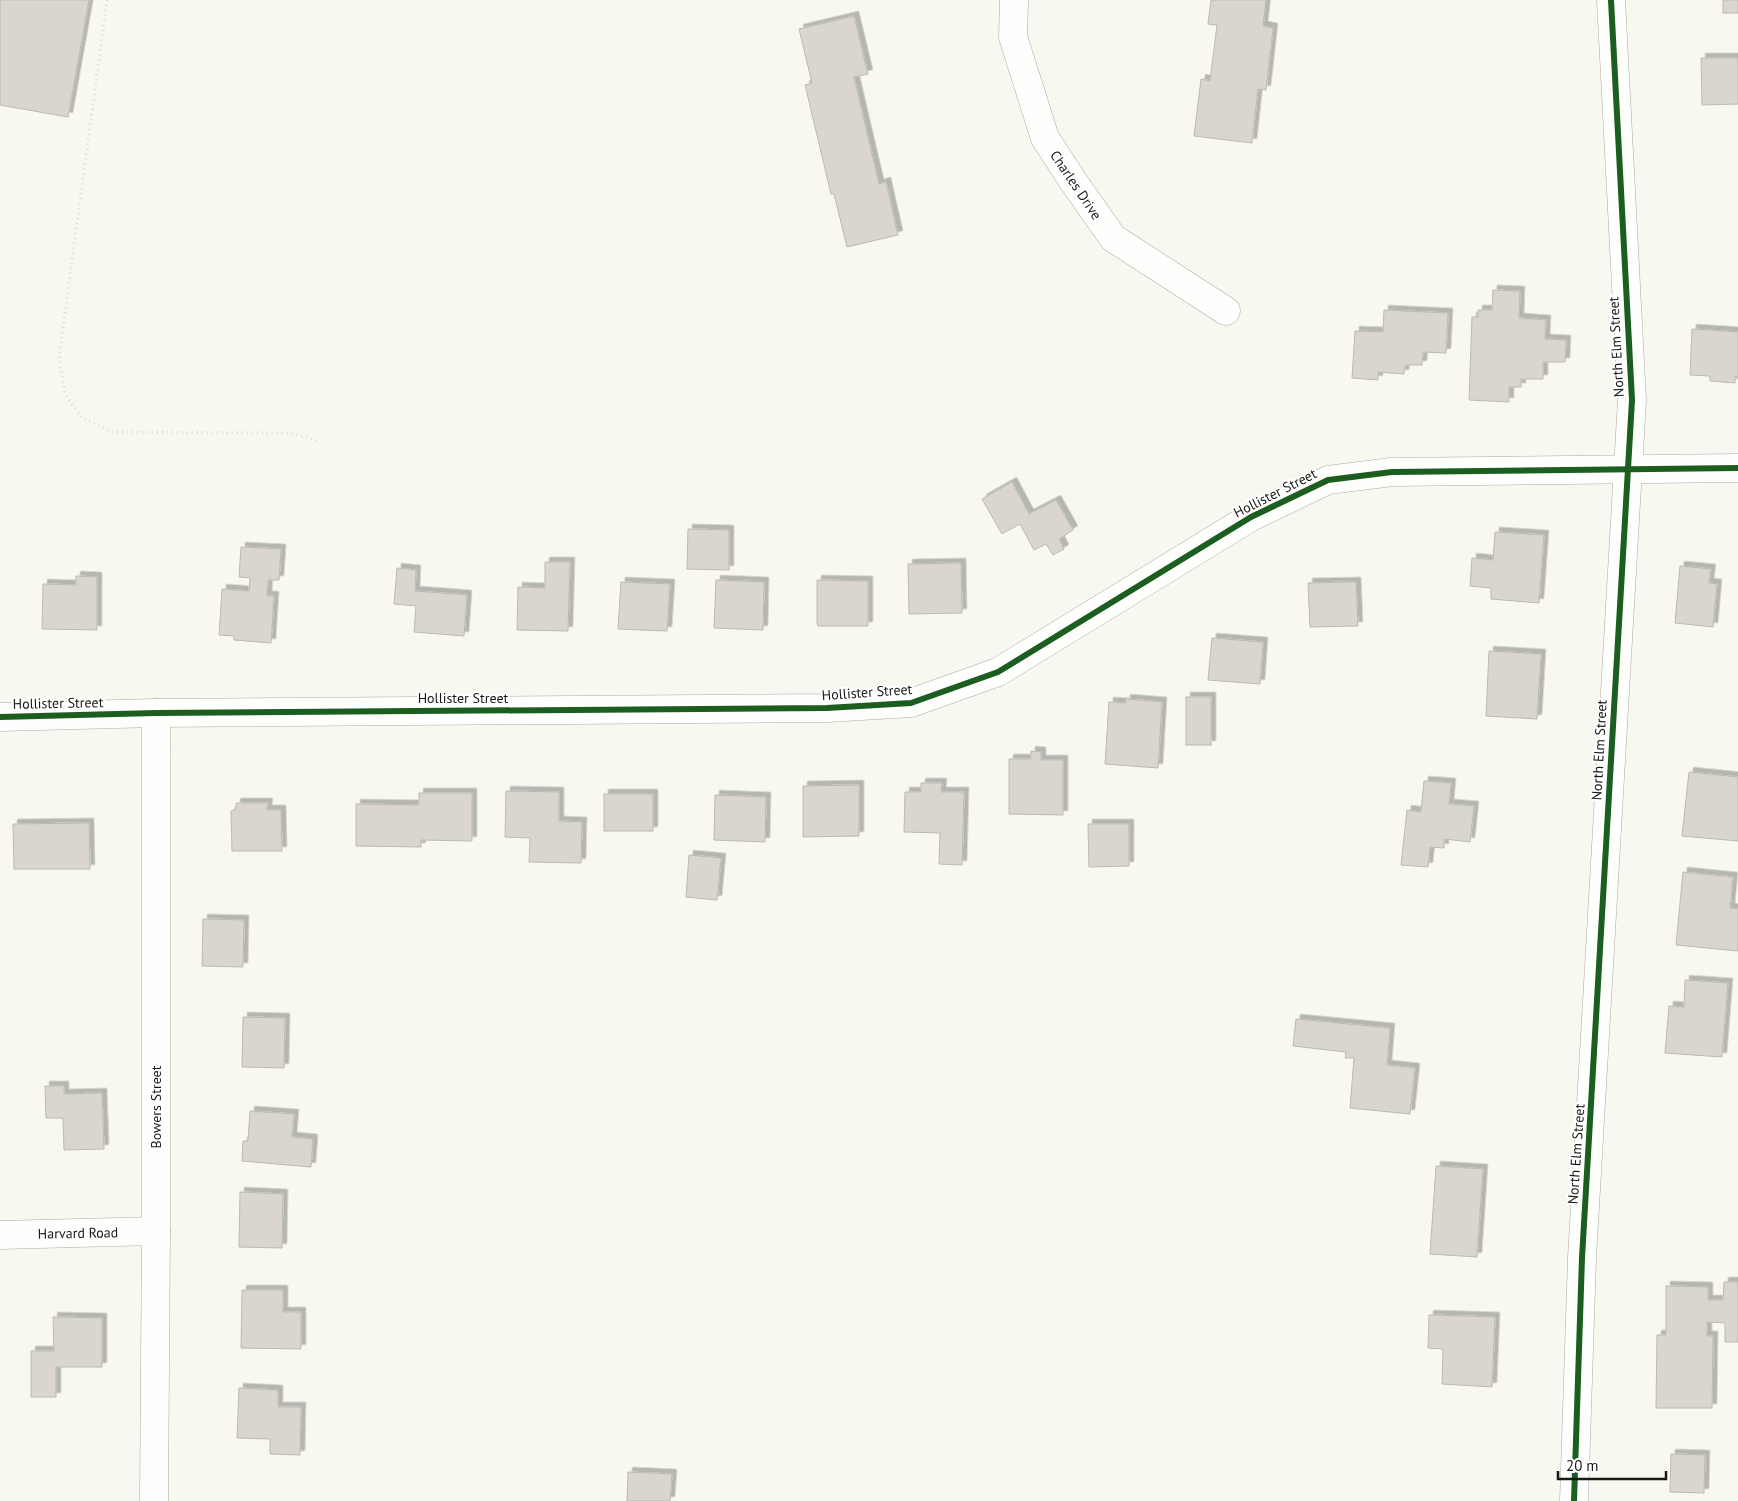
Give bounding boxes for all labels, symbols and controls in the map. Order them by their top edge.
street label: Charles Drive [1046,147,1106,223]
street label: North Elm Street [1604,296,1628,398]
street label: Hollister Street [1231,464,1320,522]
street label: Hollister Street [821,680,913,704]
street label: Hollister Street [418,689,509,707]
street label: Hollister Street [12,693,104,713]
street label: North Elm Street [1587,699,1611,801]
street label: Bowers Street [147,1065,165,1148]
street label: North Elm Street [1564,1103,1589,1205]
street label: Harvard Road [38,1223,118,1243]
scale bar [1558,1448,1666,1480]
text: 20 m [1566,1456,1599,1475]

